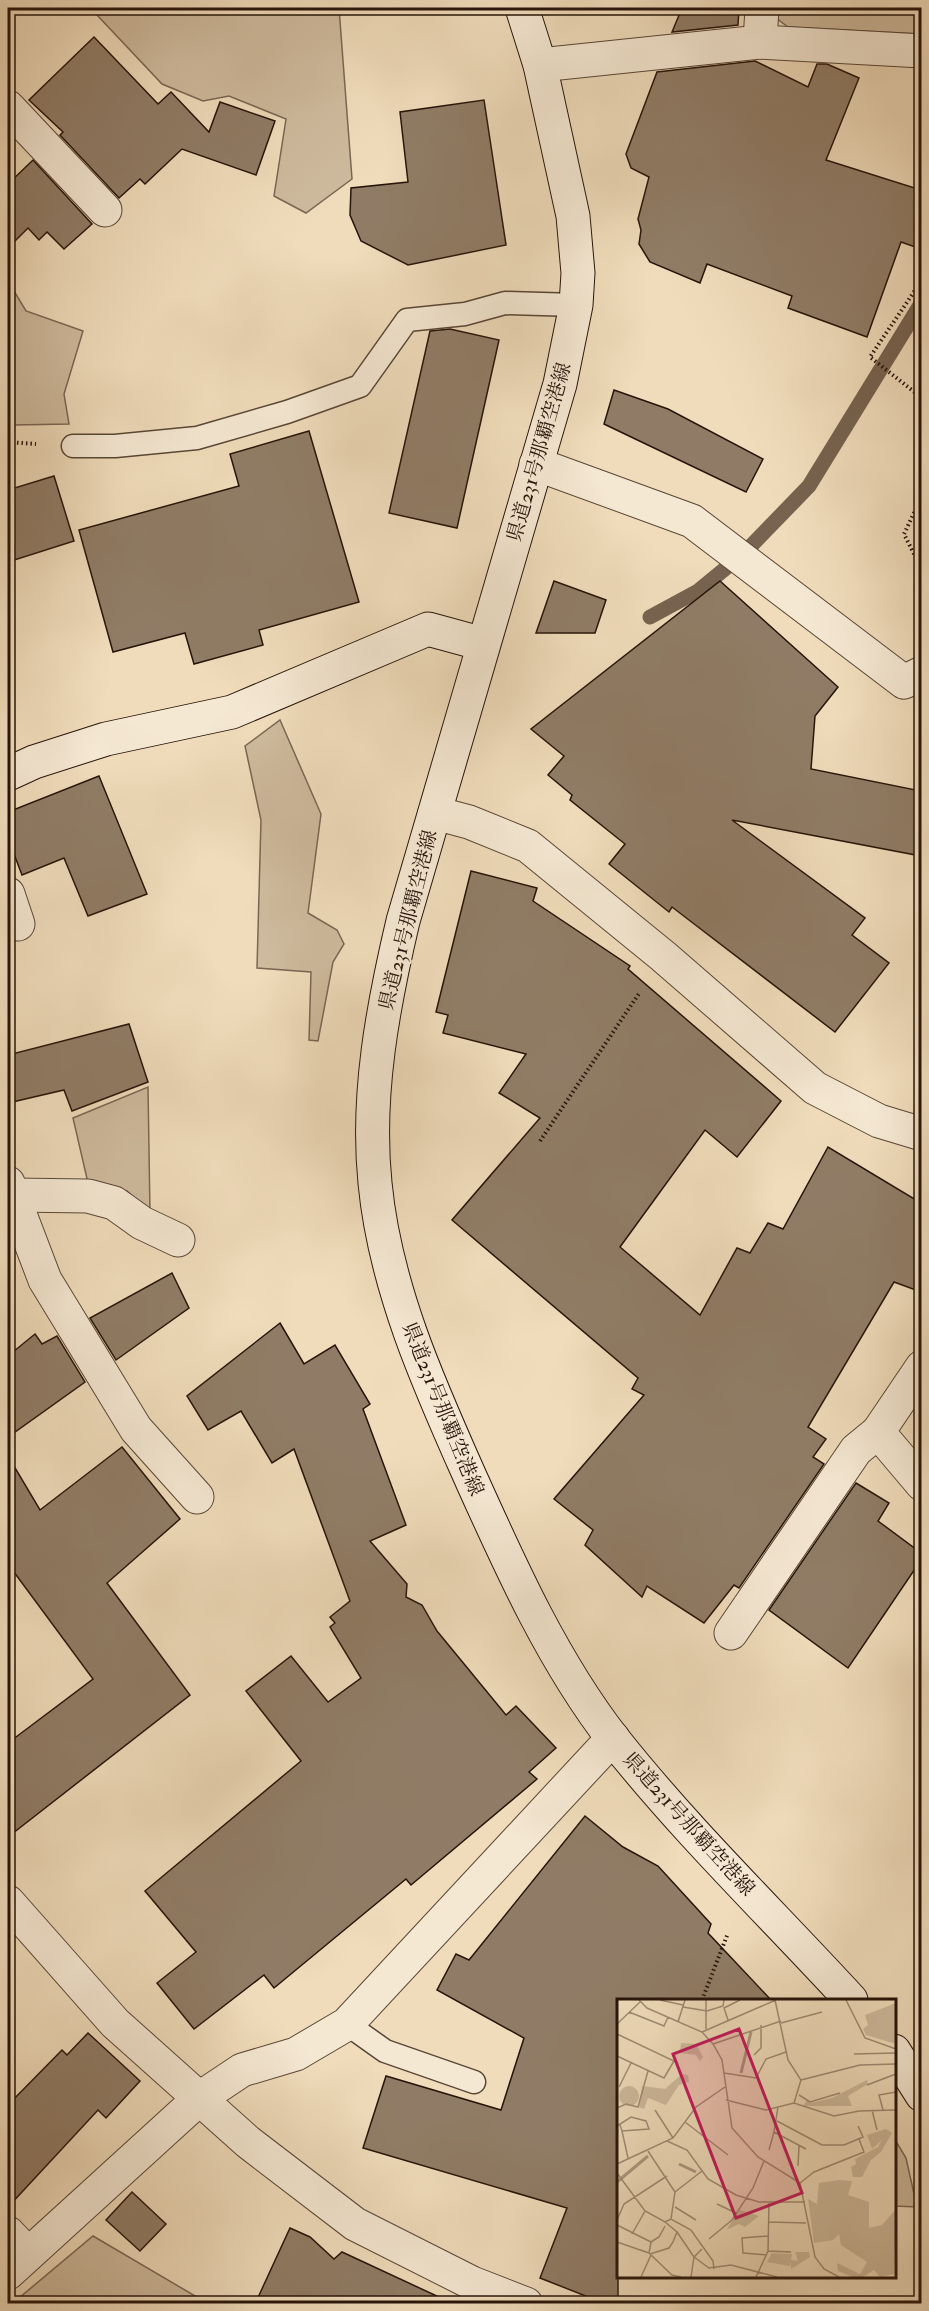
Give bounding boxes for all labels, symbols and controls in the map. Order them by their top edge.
street label: 県道231号那覇空港線 [501,360,577,544]
street label: 県道231号那覇空港線 [373,827,443,1013]
street label: 県道231号那覇空港線 [397,1319,489,1499]
street label: 県道231号那覇空港線 [618,1747,760,1901]
inset map [617,1999,896,2278]

